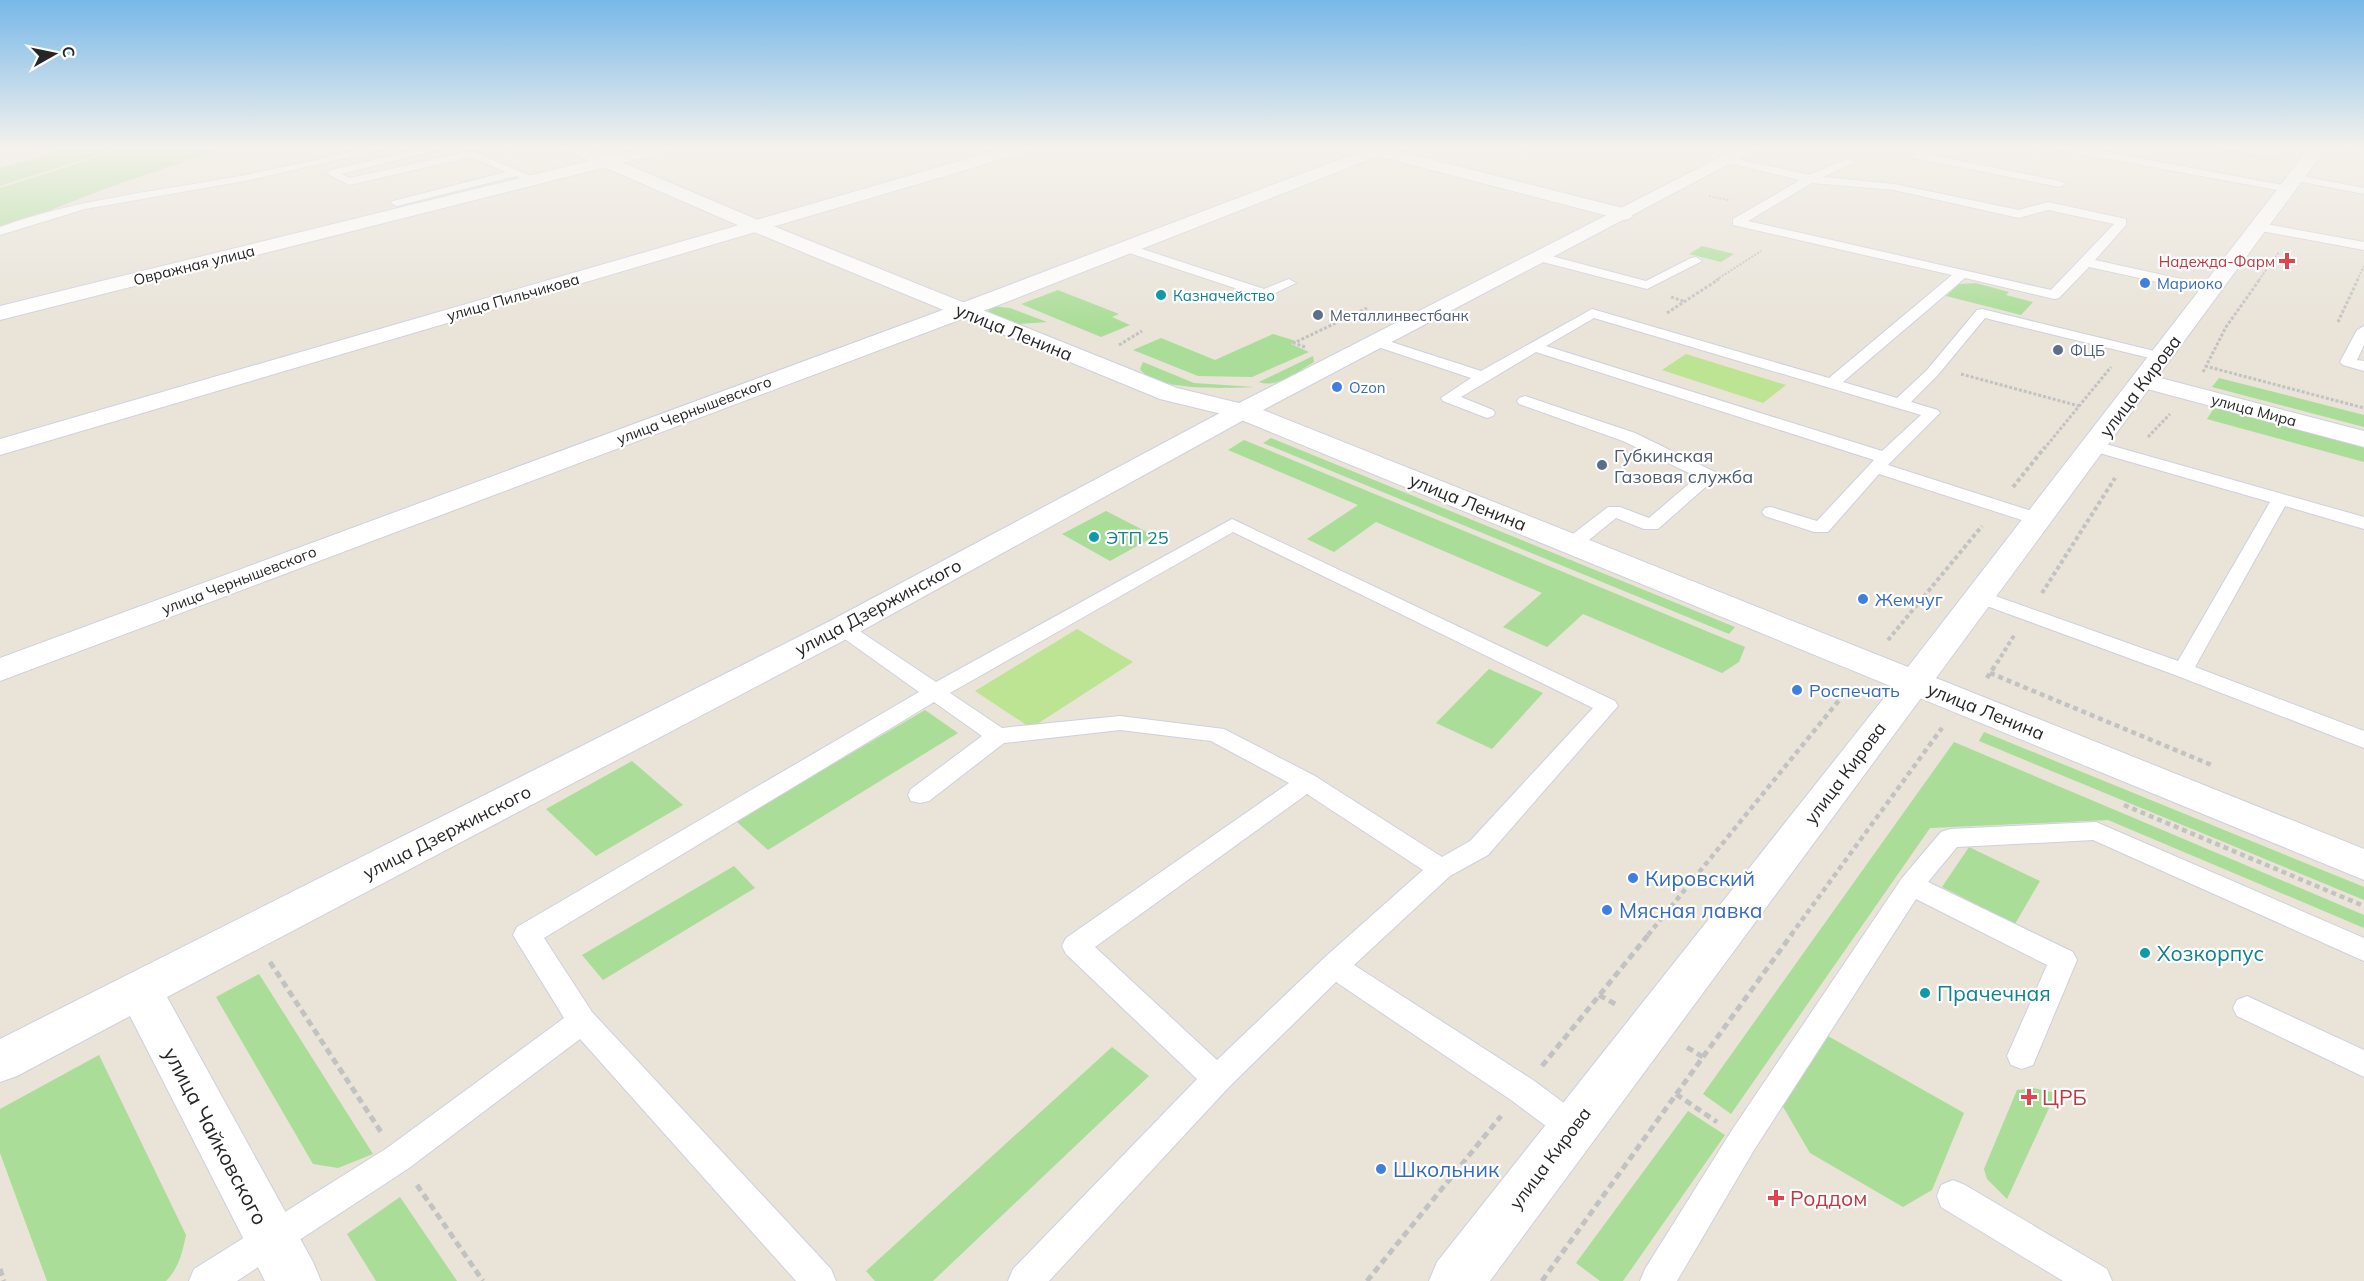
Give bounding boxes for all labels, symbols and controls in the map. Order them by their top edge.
north arrow [24,24,84,84]
text: С [58,45,80,59]
street label: Овражная улица [131,241,257,289]
place label: Надежда-Фарм [2159,252,2275,271]
marker: Надежда-Фарм [2280,254,2294,268]
street label: улица Пильчикова [445,269,581,325]
place label: Мариоко [2157,274,2223,293]
marker: Мариоко [2138,276,2152,290]
place label: Казначейство [1173,286,1275,305]
marker: Казначейство [1154,288,1168,302]
street label: улица Ленина [952,298,1076,366]
place label: Металлинвестбанк [1330,306,1470,325]
marker: Металлинвестбанк [1311,308,1325,322]
street label: улица Кирова [2094,330,2186,442]
place label: ФЦБ [2070,341,2105,360]
marker: ФЦБ [2051,343,2065,357]
street label: улица Чернышевского [614,372,774,448]
place label: Ozon [1349,378,1386,397]
marker: Ozon [1330,380,1344,394]
street label: улица Мира [2209,389,2299,431]
place label: Губкинская Газовая служба [1614,444,1753,488]
marker: Губкинская Газовая служба [1595,458,1609,472]
street label: улица Ленина [1406,468,1530,536]
place label: ЭТП 25 [1106,526,1169,549]
marker: ЭТП 25 [1087,530,1101,544]
street label: улица Чернышевского [159,542,319,618]
street label: улица Дзержинского [791,553,965,661]
place label: Жемчуг [1875,588,1943,611]
marker: Жемчуг [1856,592,1870,606]
street label: улица Ленина [1924,677,2048,745]
place label: Роспечать [1809,679,1900,702]
marker: Роспечать [1790,683,1804,697]
street label: улица Кирова [1799,717,1891,829]
street label: улица Дзержинского [359,780,535,884]
place label: Кировский [1645,865,1755,891]
marker: Кировский [1626,871,1640,885]
place label: Мясная лавка [1619,897,1763,923]
marker: Мясная лавка [1600,903,1614,917]
place label: Хозкорпус [2157,940,2264,966]
marker: Хозкорпус [2138,946,2152,960]
place label: Прачечная [1937,980,2051,1006]
marker: Прачечная [1918,986,1932,1000]
street label: улица Чайковского [158,1043,274,1229]
place label: ЦРБ [2042,1084,2087,1110]
marker: ЦРБ [2020,1088,2038,1106]
street label: улица Кирова [1504,1102,1596,1214]
place label: Школьник [1393,1156,1500,1182]
marker: Школьник [1374,1162,1388,1176]
place label: Роддом [1790,1185,1867,1211]
marker: Роддом [1767,1189,1785,1207]

